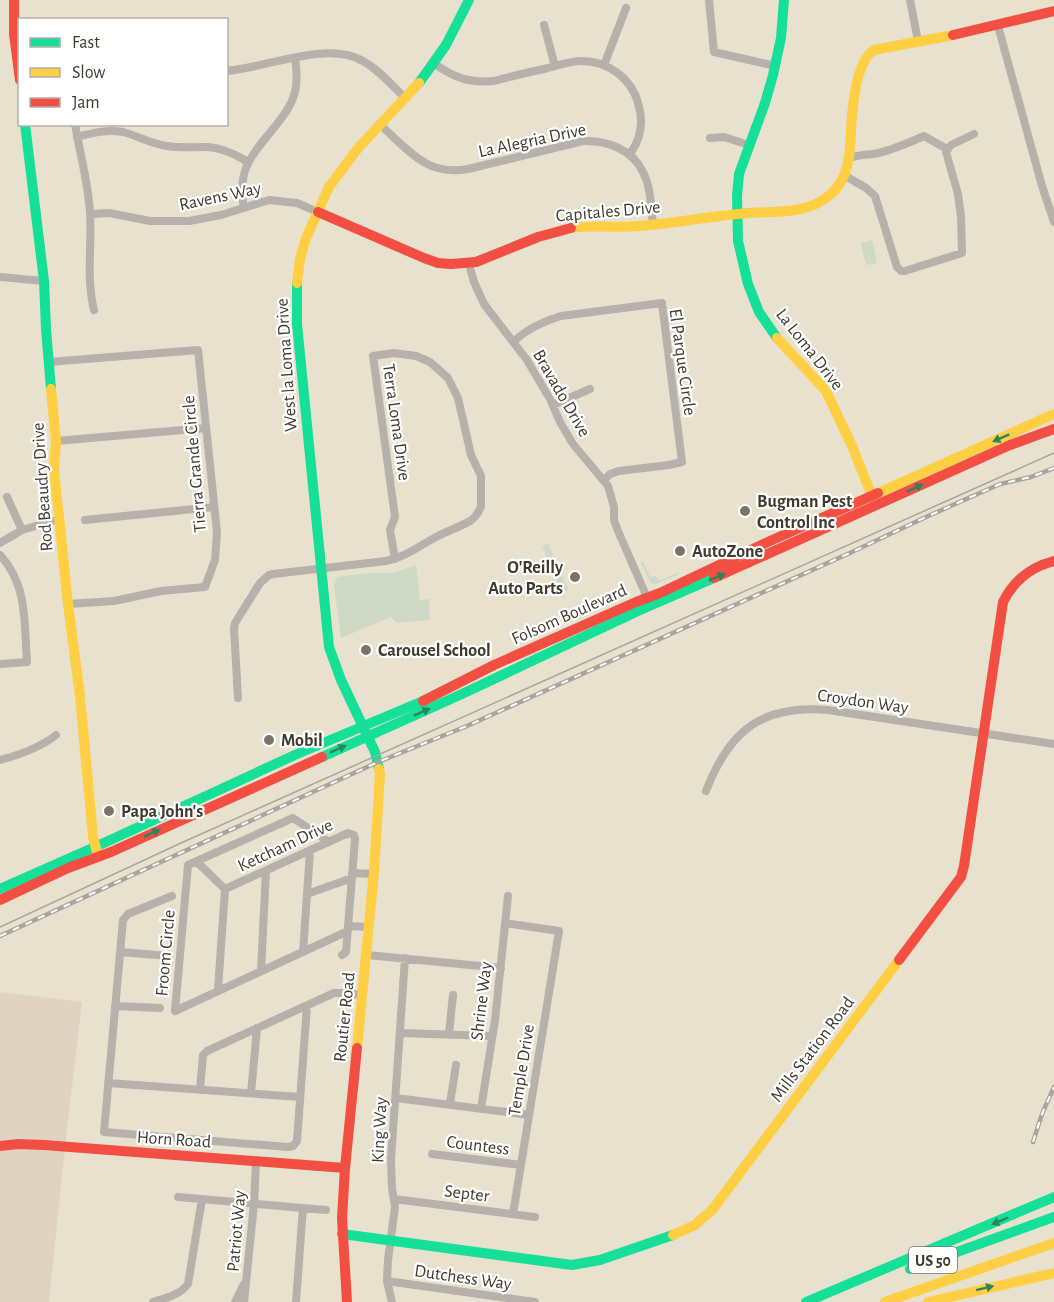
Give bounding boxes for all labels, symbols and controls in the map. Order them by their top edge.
legend [18,18,228,126]
text: Fast [72,34,100,52]
text: Slow [72,64,105,82]
text: Jam [72,94,100,112]
street label: La Alegria Drive [477,121,588,161]
street label: Ravens Way [178,179,263,214]
street label: Capitales Drive [555,198,661,226]
street label: West la Loma Drive [273,298,301,432]
street label: La Loma Drive [772,306,846,394]
street label: El Parque Circle [666,308,698,417]
street label: Bravado Drive [529,347,593,440]
street label: Terra Loma Drive [379,363,413,482]
street label: Tierra Grande Circle [180,395,210,533]
street label: Rod Beaudry Drive [30,422,56,552]
one-way arrow [991,433,1009,443]
one-way arrow [906,483,923,492]
place label: Bugman Pest Control Inc [757,493,852,532]
marker: Bugman Pest Control Inc [738,504,752,518]
place label: AutoZone [692,543,763,561]
marker: AutoZone [673,544,687,558]
place label: O'Reilly Auto Parts [488,559,564,598]
marker: O'Reilly Auto Parts [568,570,582,584]
one-way arrow [709,572,726,581]
street label: Folsom Boulevard [509,581,630,648]
place label: Carousel School [378,642,491,660]
marker: Carousel School [359,643,373,657]
street label: Croydon Way [816,687,910,717]
one-way arrow [413,708,430,717]
place label: Mobil [281,732,323,750]
marker: Mobil [262,733,276,747]
one-way arrow [330,745,347,754]
place label: Papa John's [121,803,203,821]
marker: Papa John's [102,804,116,818]
street label: Ketcham Drive [235,816,336,876]
one-way arrow [143,828,160,837]
street label: Froom Circle [153,909,179,997]
street label: Shrine Way [468,960,496,1041]
street label: Routier Road [331,971,359,1063]
street label: Mills Station Road [768,994,858,1106]
street label: Temple Drive [506,1023,538,1117]
street label: King Way [369,1096,391,1164]
street label: Horn Road [136,1128,212,1152]
street label: Countess [445,1133,510,1159]
street label: Septer [443,1182,491,1206]
street label: Patriot Way [224,1189,250,1272]
one-way arrow [991,1216,1009,1226]
road number: US 50 [909,1247,957,1273]
street label: Dutchess Way [413,1262,513,1294]
one-way arrow [976,1283,995,1293]

